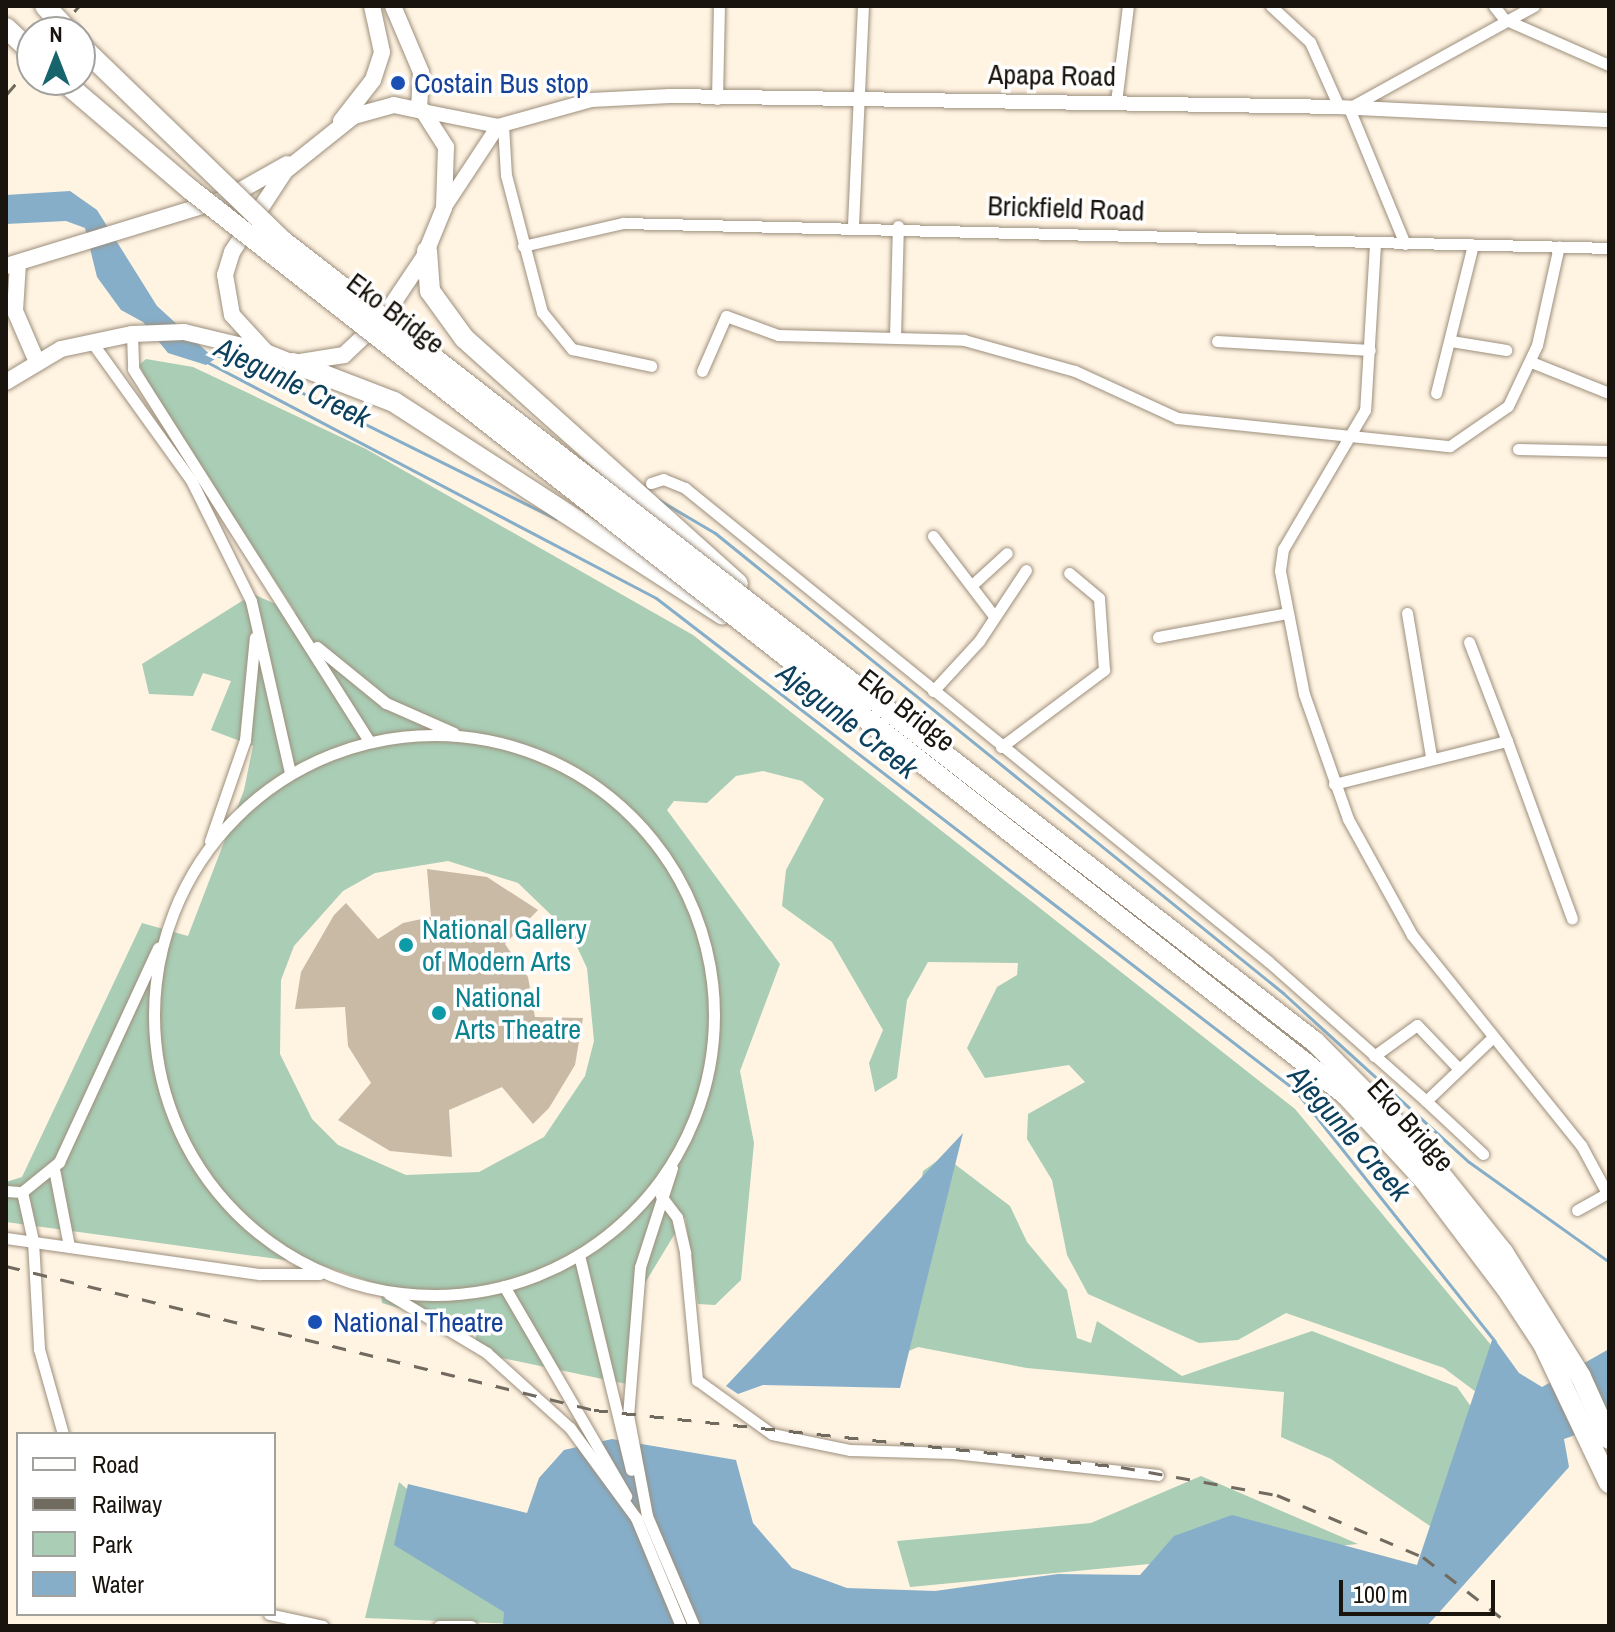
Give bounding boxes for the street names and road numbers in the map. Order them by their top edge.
street label: Apapa Road [988,57,1116,93]
street label: Brickfield Road [987,188,1145,228]
street label: Eko Bridge [341,265,451,361]
street label: Eko Bridge [852,662,962,758]
street label: Eko Bridge [1361,1072,1461,1178]

